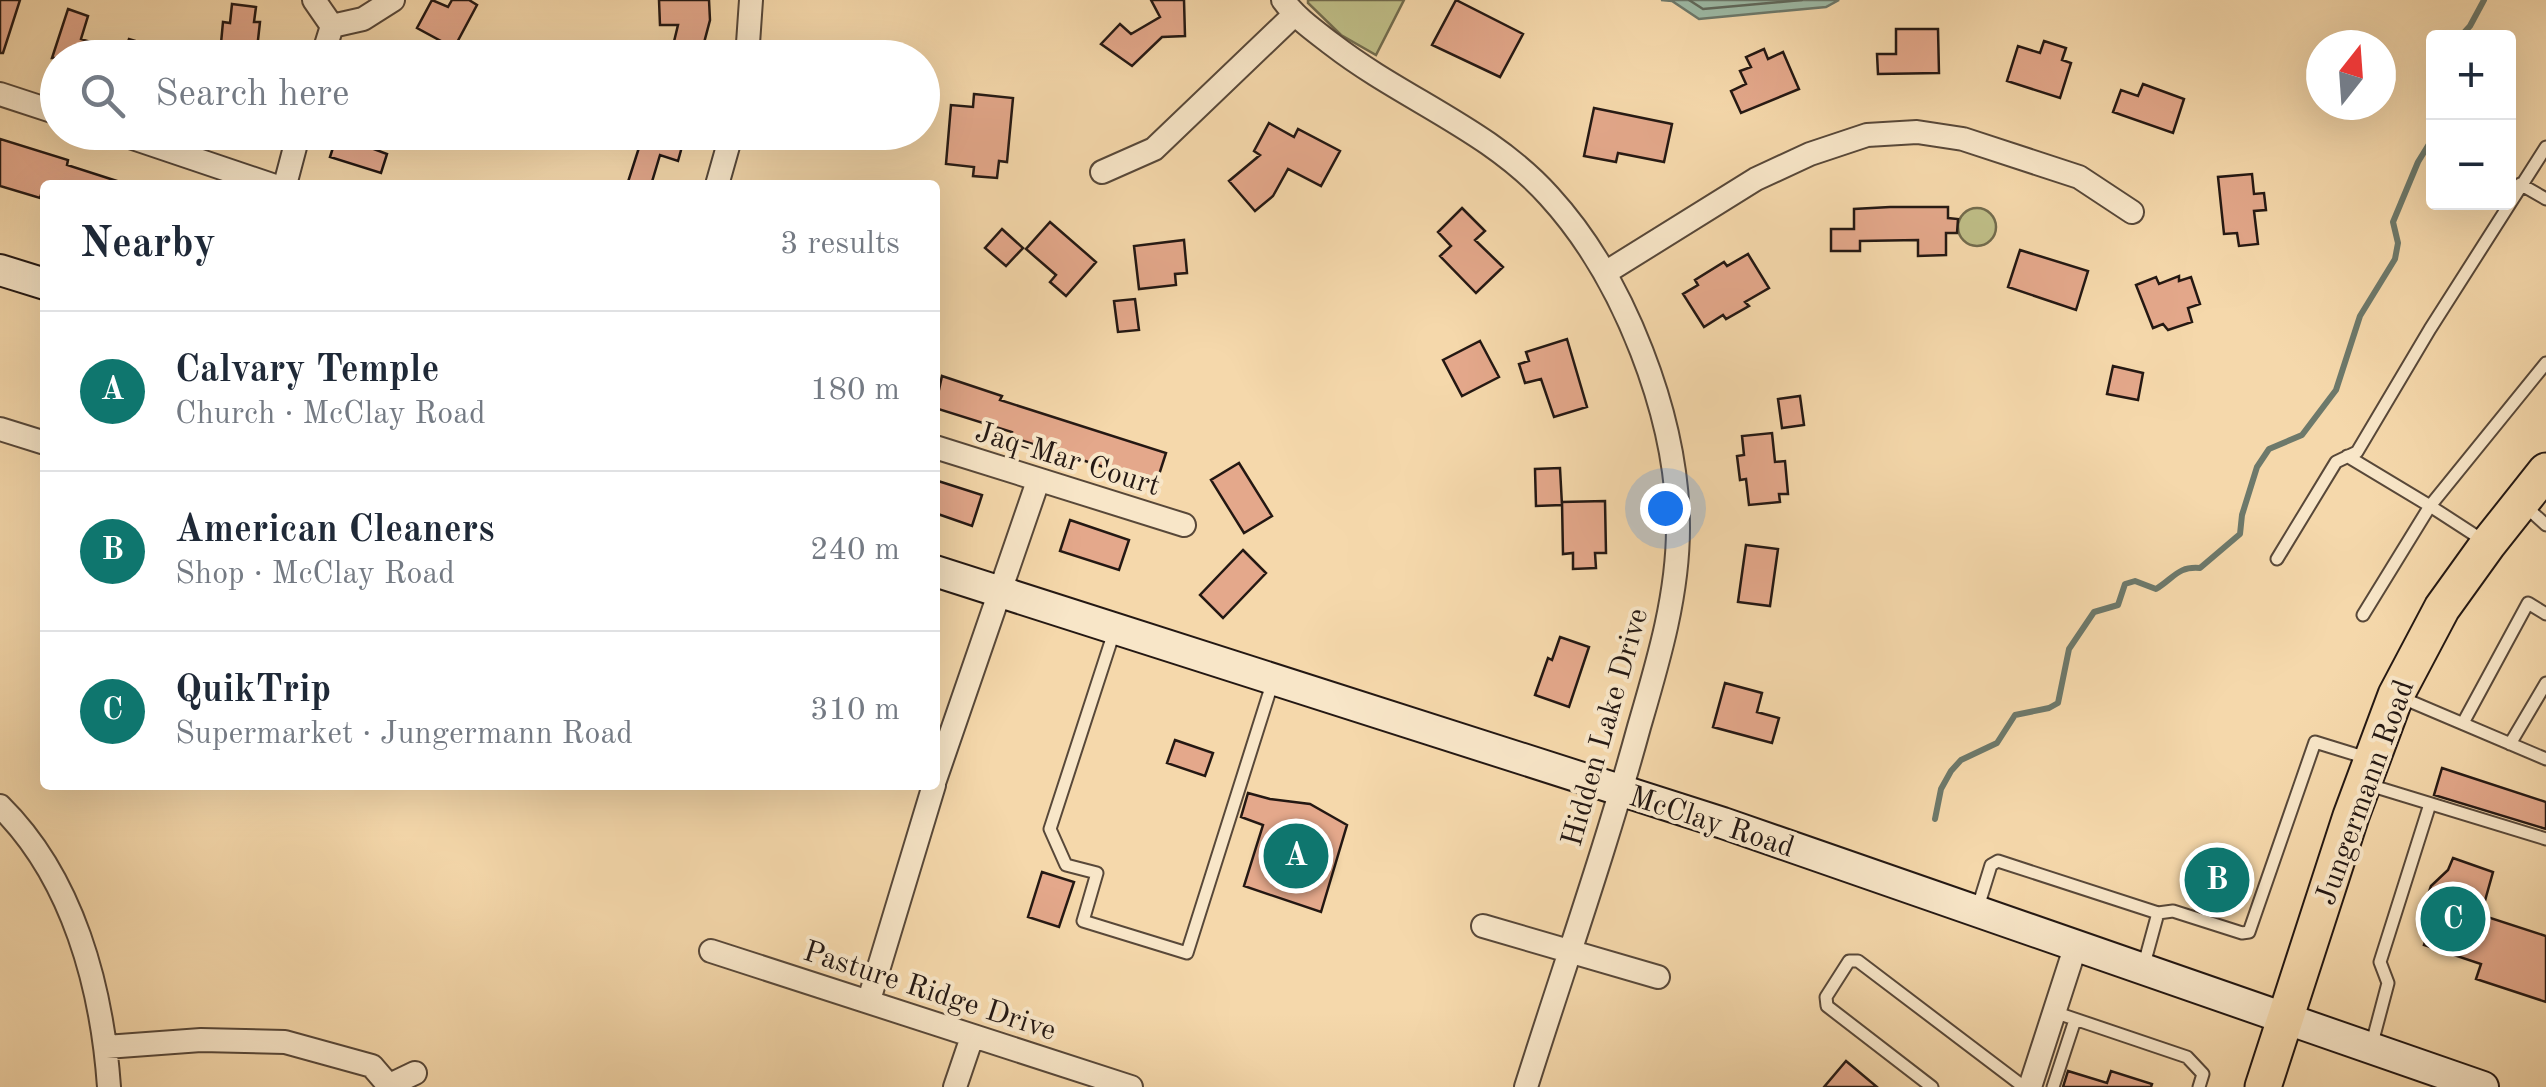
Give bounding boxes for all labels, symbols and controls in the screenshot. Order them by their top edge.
north arrow [2306,30,2396,120]
map controls [2426,30,2516,210]
button: + [2426,30,2516,120]
search box [40,40,940,150]
icon: search [75,68,130,123]
text: Search here [155,76,350,114]
button: − [2426,120,2516,210]
text: Nearby [80,224,216,266]
text: 3 results [780,229,900,261]
text: Calvary Temple [175,352,439,390]
text: A [100,375,125,407]
text: 180 m [810,375,900,407]
text: Church · McClay Road [175,399,486,431]
street label: Jaq-Mar Court [971,418,1163,502]
your location [1640,483,1691,534]
text: American Cleaners [175,512,495,550]
text: B [101,535,124,567]
text: 240 m [810,535,900,567]
text: Shop · McClay Road [175,559,455,591]
street label: Hidden Lake Drive [1558,605,1654,850]
text: QuikTrip [175,672,331,710]
street label: Jungermann Road [2311,676,2421,909]
text: C [102,695,123,727]
text: 310 m [810,695,900,727]
text: Supermarket · Jungermann Road [175,719,633,751]
street label: McClay Road [1625,782,1798,864]
pin: A [1264,818,1328,894]
pin: B [2184,842,2250,918]
pin: C [2420,882,2486,956]
street label: Pasture Ridge Drive [799,937,1059,1047]

